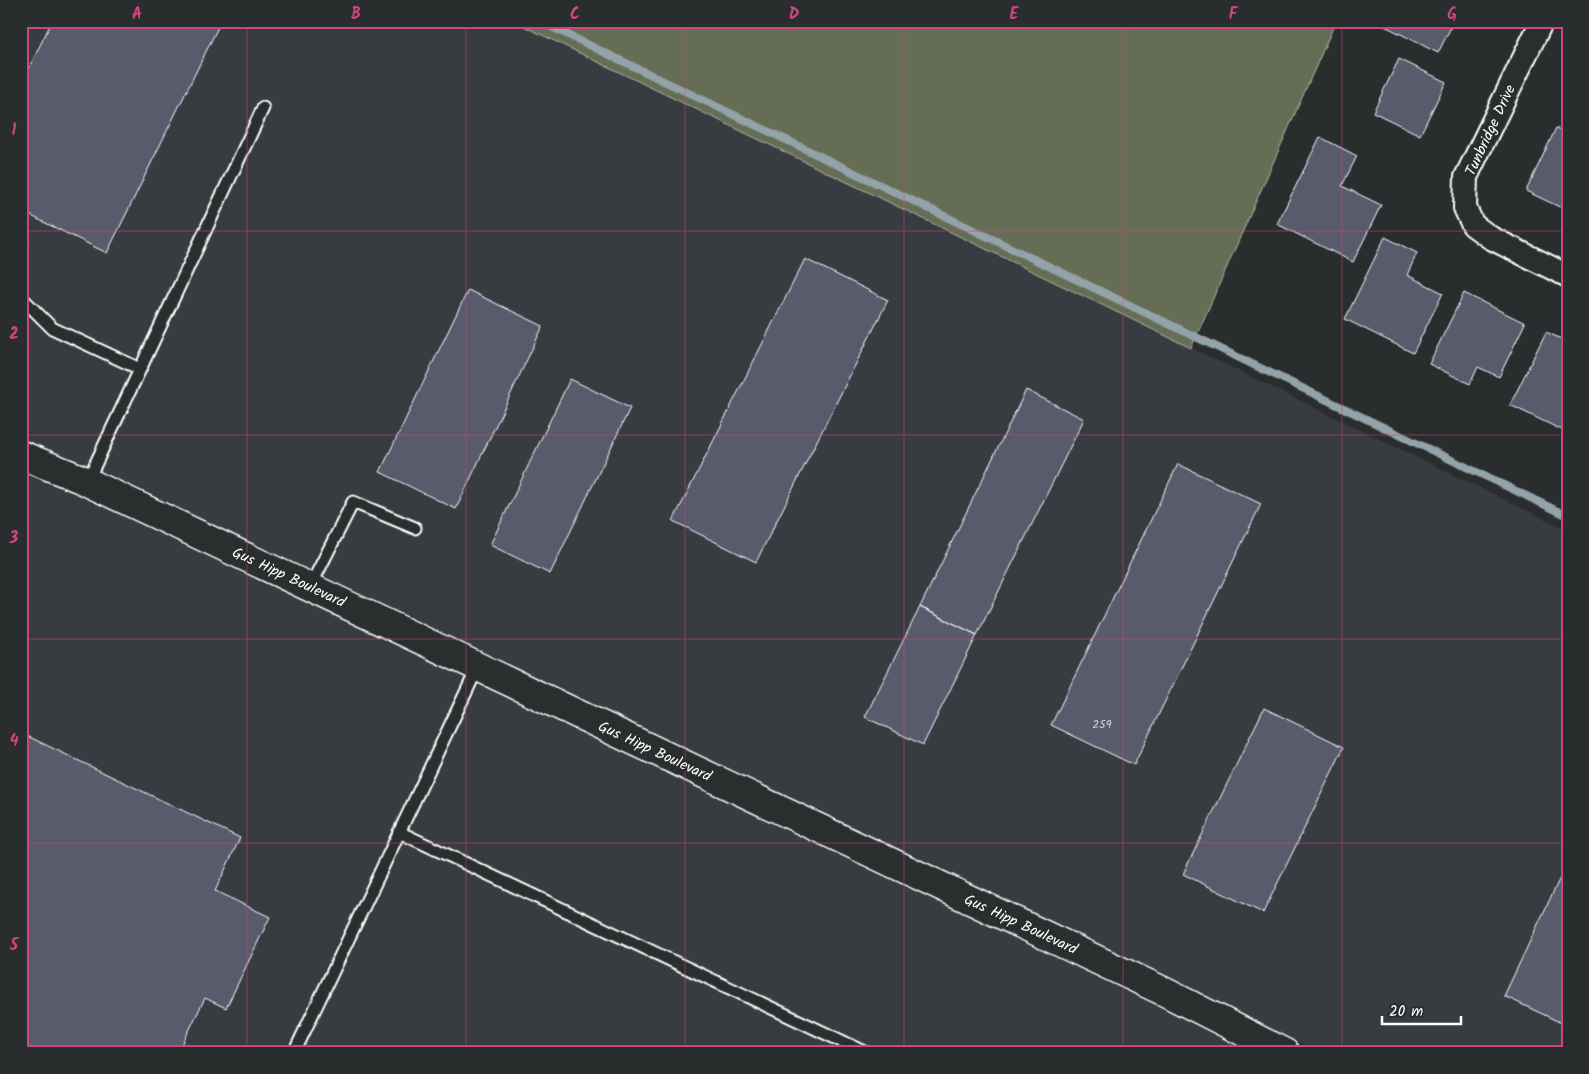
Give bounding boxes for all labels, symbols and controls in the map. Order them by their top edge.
text: A [132,2,142,27]
text: B [351,2,361,27]
text: C [570,2,580,27]
text: D [789,2,800,27]
text: E [1010,2,1020,27]
text: F [1229,2,1239,27]
text: G [1447,2,1457,27]
street label: Tunbridge Drive [1459,81,1523,180]
text: 1 [12,118,17,143]
text: 2 [9,322,19,347]
text: 3 [9,526,19,551]
street label: Gus Hipp Boulevard [228,541,350,615]
street label: Gus Hipp Boulevard [594,715,716,789]
house number: 259 [1092,715,1112,734]
text: 4 [10,729,19,754]
street label: Gus Hipp Boulevard [960,888,1082,962]
text: 5 [9,933,20,958]
scale bar [1382,994,1460,1026]
text: 20 m [1389,1000,1423,1024]

